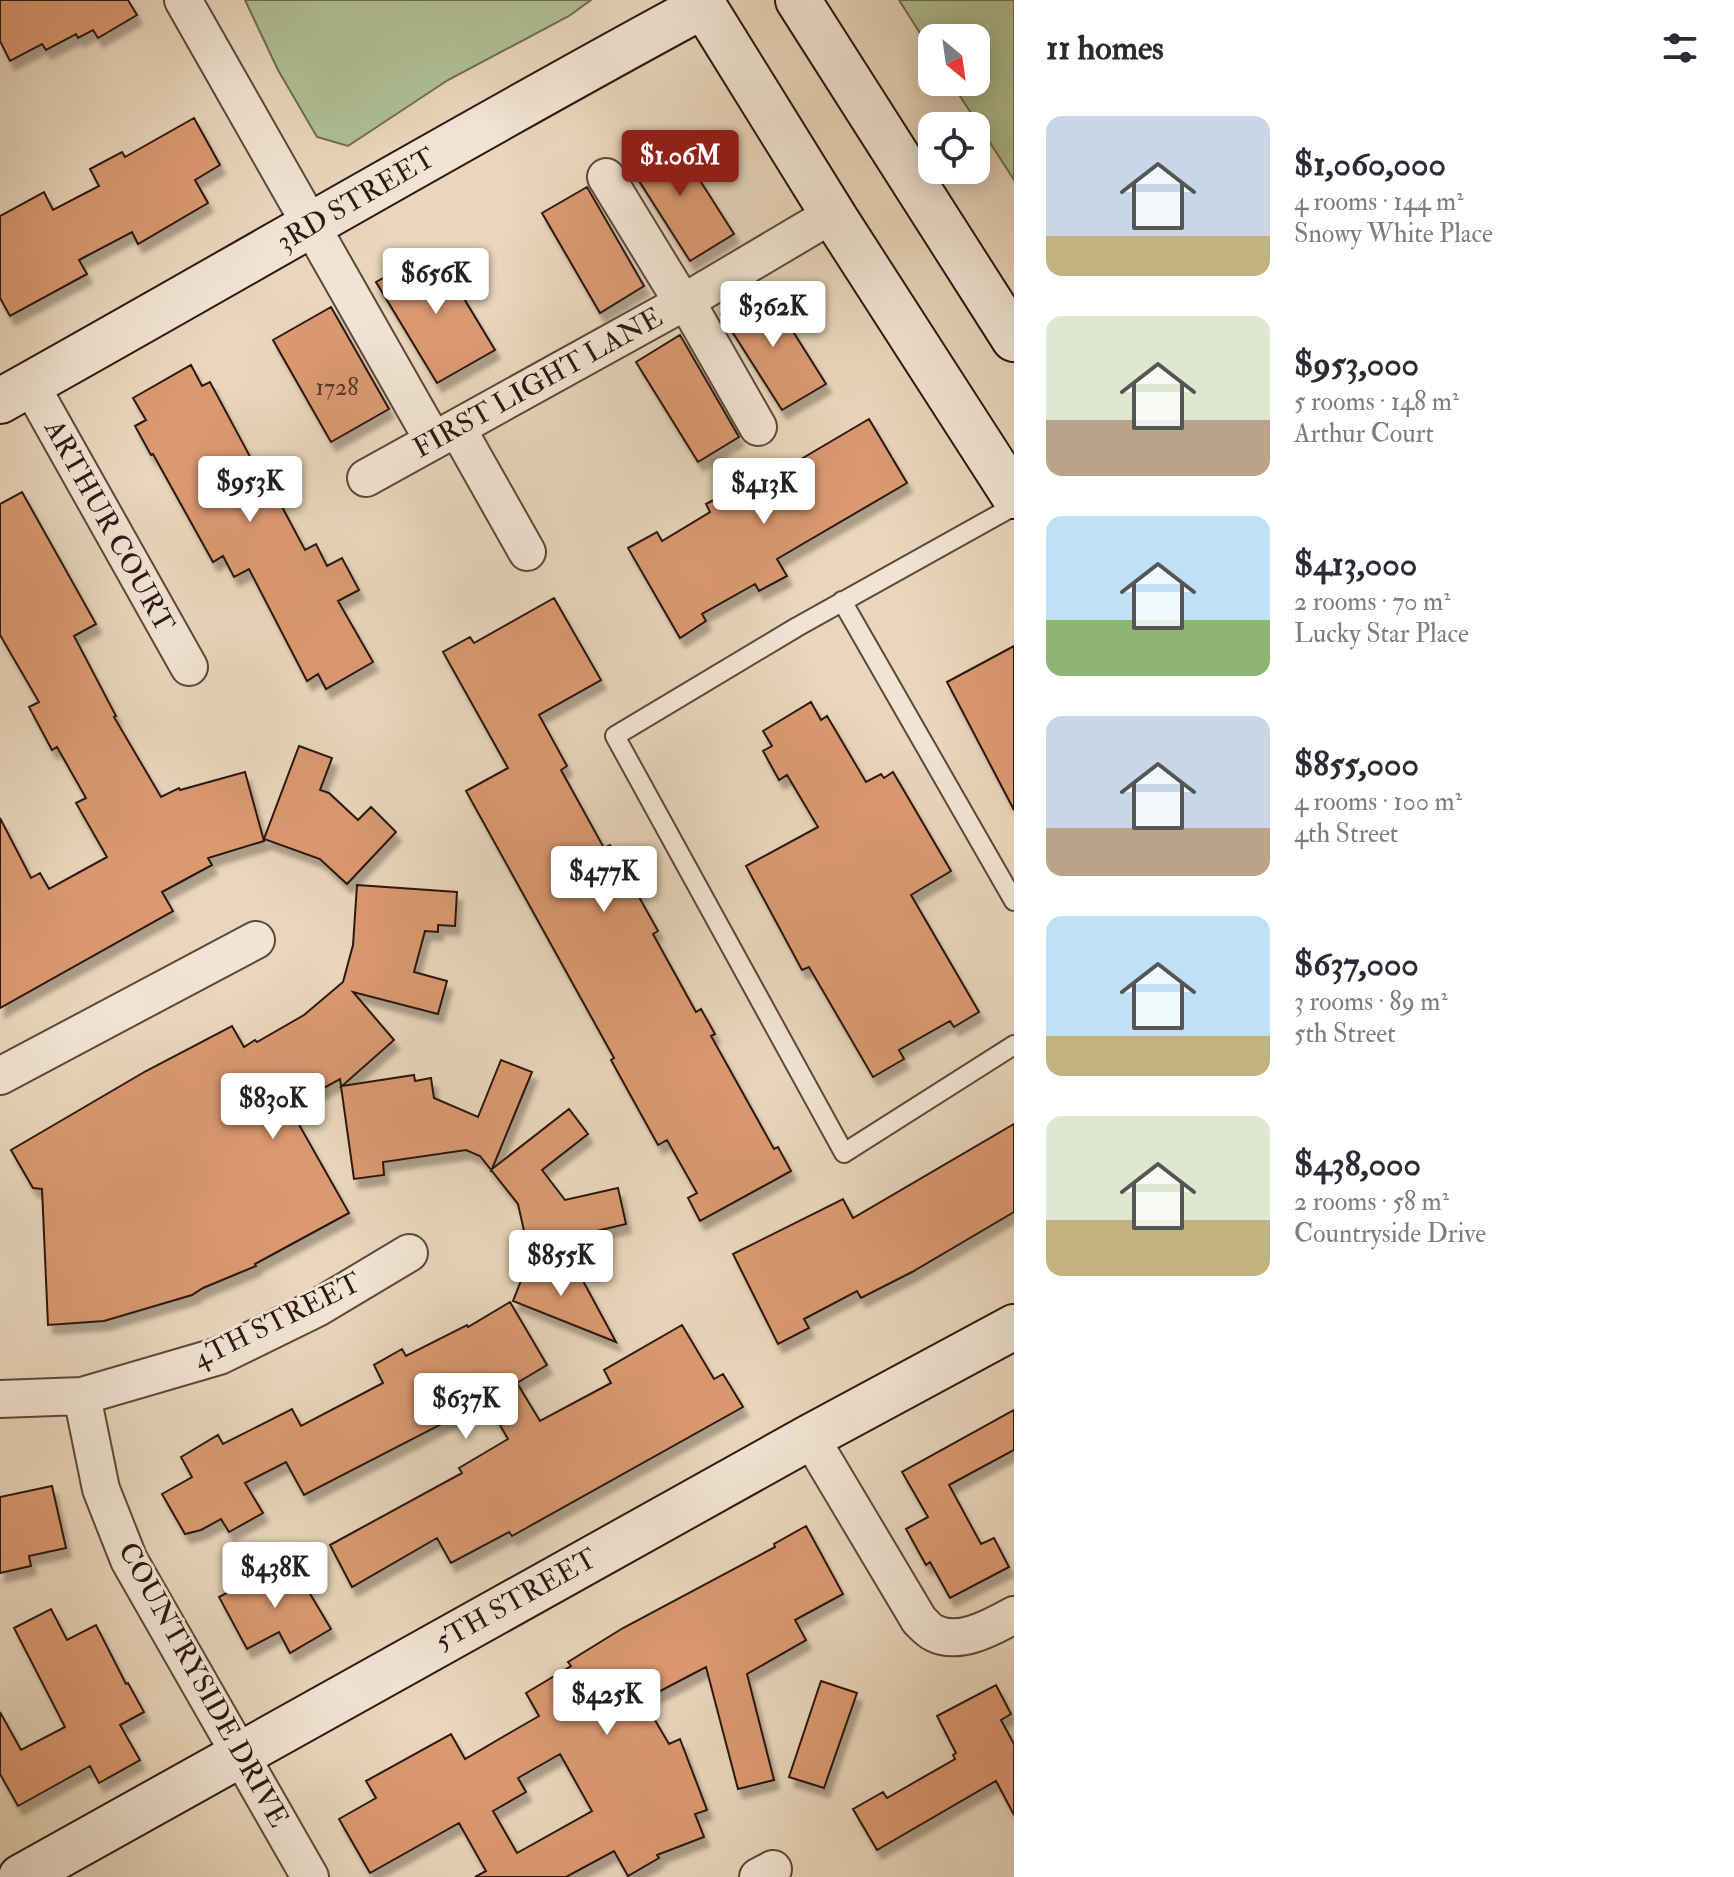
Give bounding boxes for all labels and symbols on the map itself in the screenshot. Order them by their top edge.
north arrow [918,24,990,96]
pin: $1.06M [615,130,745,198]
street label: 3RD STREET [271,140,442,259]
pin: $656K [380,248,492,316]
pin: $362K [717,281,829,349]
street label: FIRST LIGHT LANE [407,300,669,466]
house number: 1728 [315,372,359,403]
street label: ARTHUR COURT [36,413,182,638]
pin: $953K [194,456,306,524]
pin: $413K [708,458,820,526]
pin: $477K [548,846,660,914]
pin: $830K [217,1073,329,1141]
pin: $855K [505,1230,617,1298]
street label: 4TH STREET [187,1265,367,1377]
pin: $637K [410,1373,522,1441]
street label: COUNTRYSIDE DRIVE [110,1536,296,1834]
street label: 5TH STREET [429,1541,603,1659]
pin: $438K [219,1542,331,1610]
pin: $425K [551,1669,663,1737]

